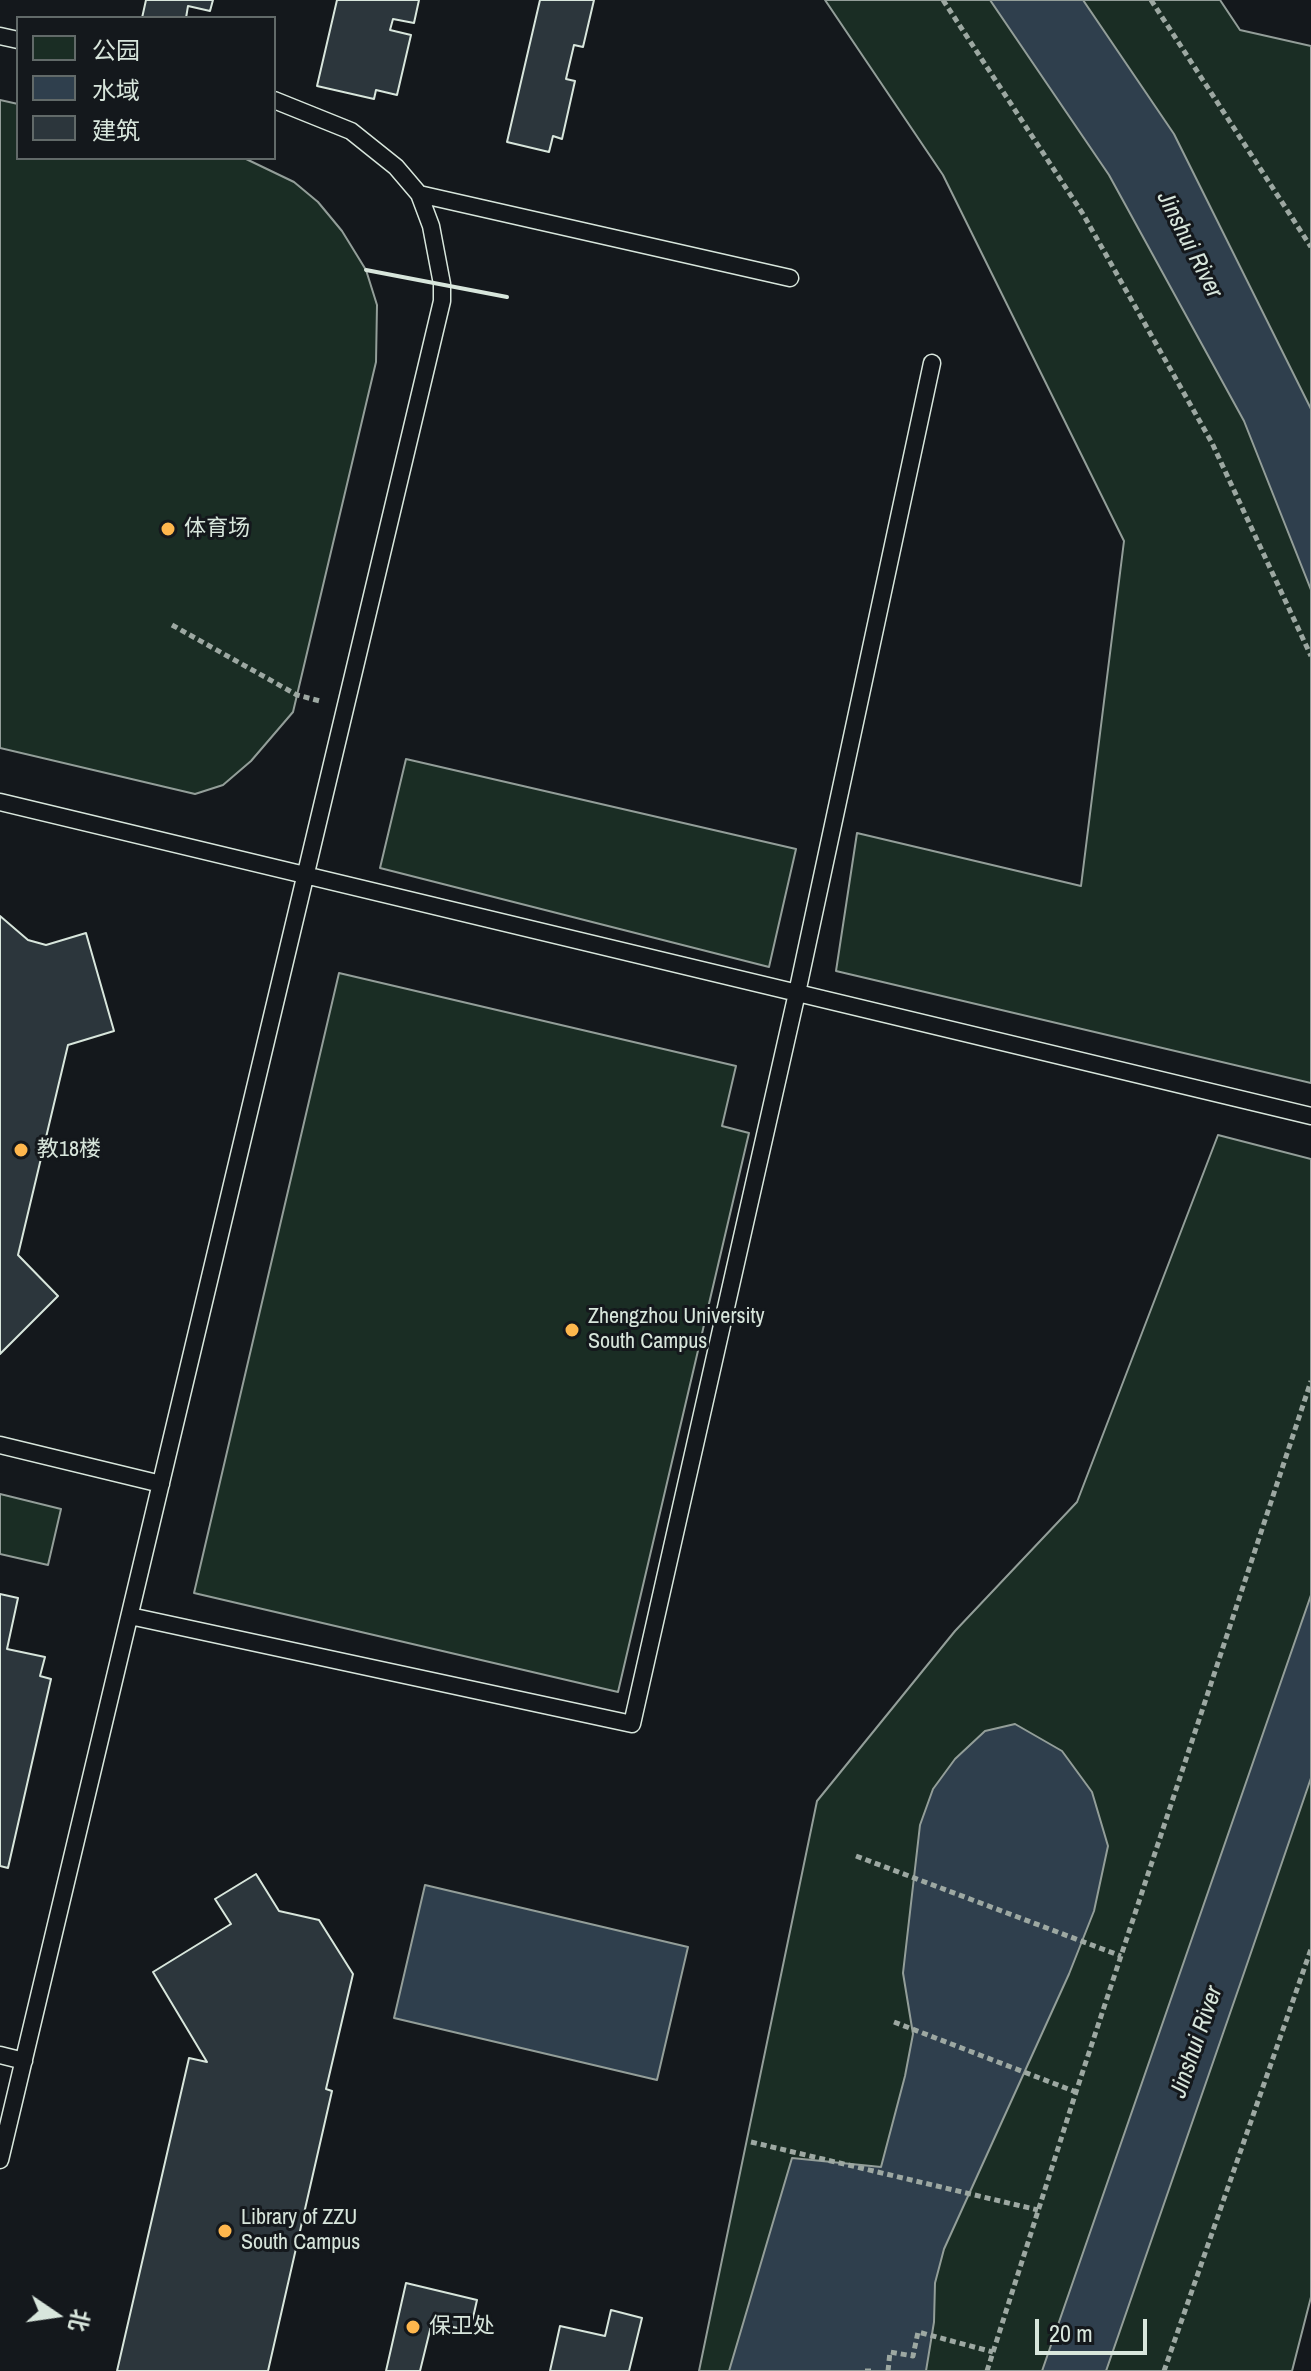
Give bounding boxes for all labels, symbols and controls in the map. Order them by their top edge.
legend [16,16,276,160]
text: 公园 [92,34,140,66]
text: 水域 [92,74,140,106]
text: 建筑 [92,114,140,146]
water label: Jinshui River [1150,187,1228,303]
place label: 体育场 [184,516,250,542]
marker: 体育场 [159,520,177,538]
place label: 教18楼 [37,1137,101,1163]
marker: 教18楼 [12,1141,30,1159]
place label: Zhengzhou University South Campus [588,1304,764,1356]
marker: Zhengzhou University South Campus [563,1321,581,1339]
water label: Jinshui River [1165,1982,1229,2102]
place label: Library of ZZU South Campus [241,2205,360,2256]
marker: Library of ZZU South Campus [216,2222,234,2240]
north arrow [16,2275,96,2355]
scale bar [1039,2303,1151,2353]
text: 北 [62,2306,96,2334]
place label: 保卫处 [429,2314,495,2340]
text: 20 m [1049,2317,1093,2349]
marker: 保卫处 [404,2318,422,2336]

